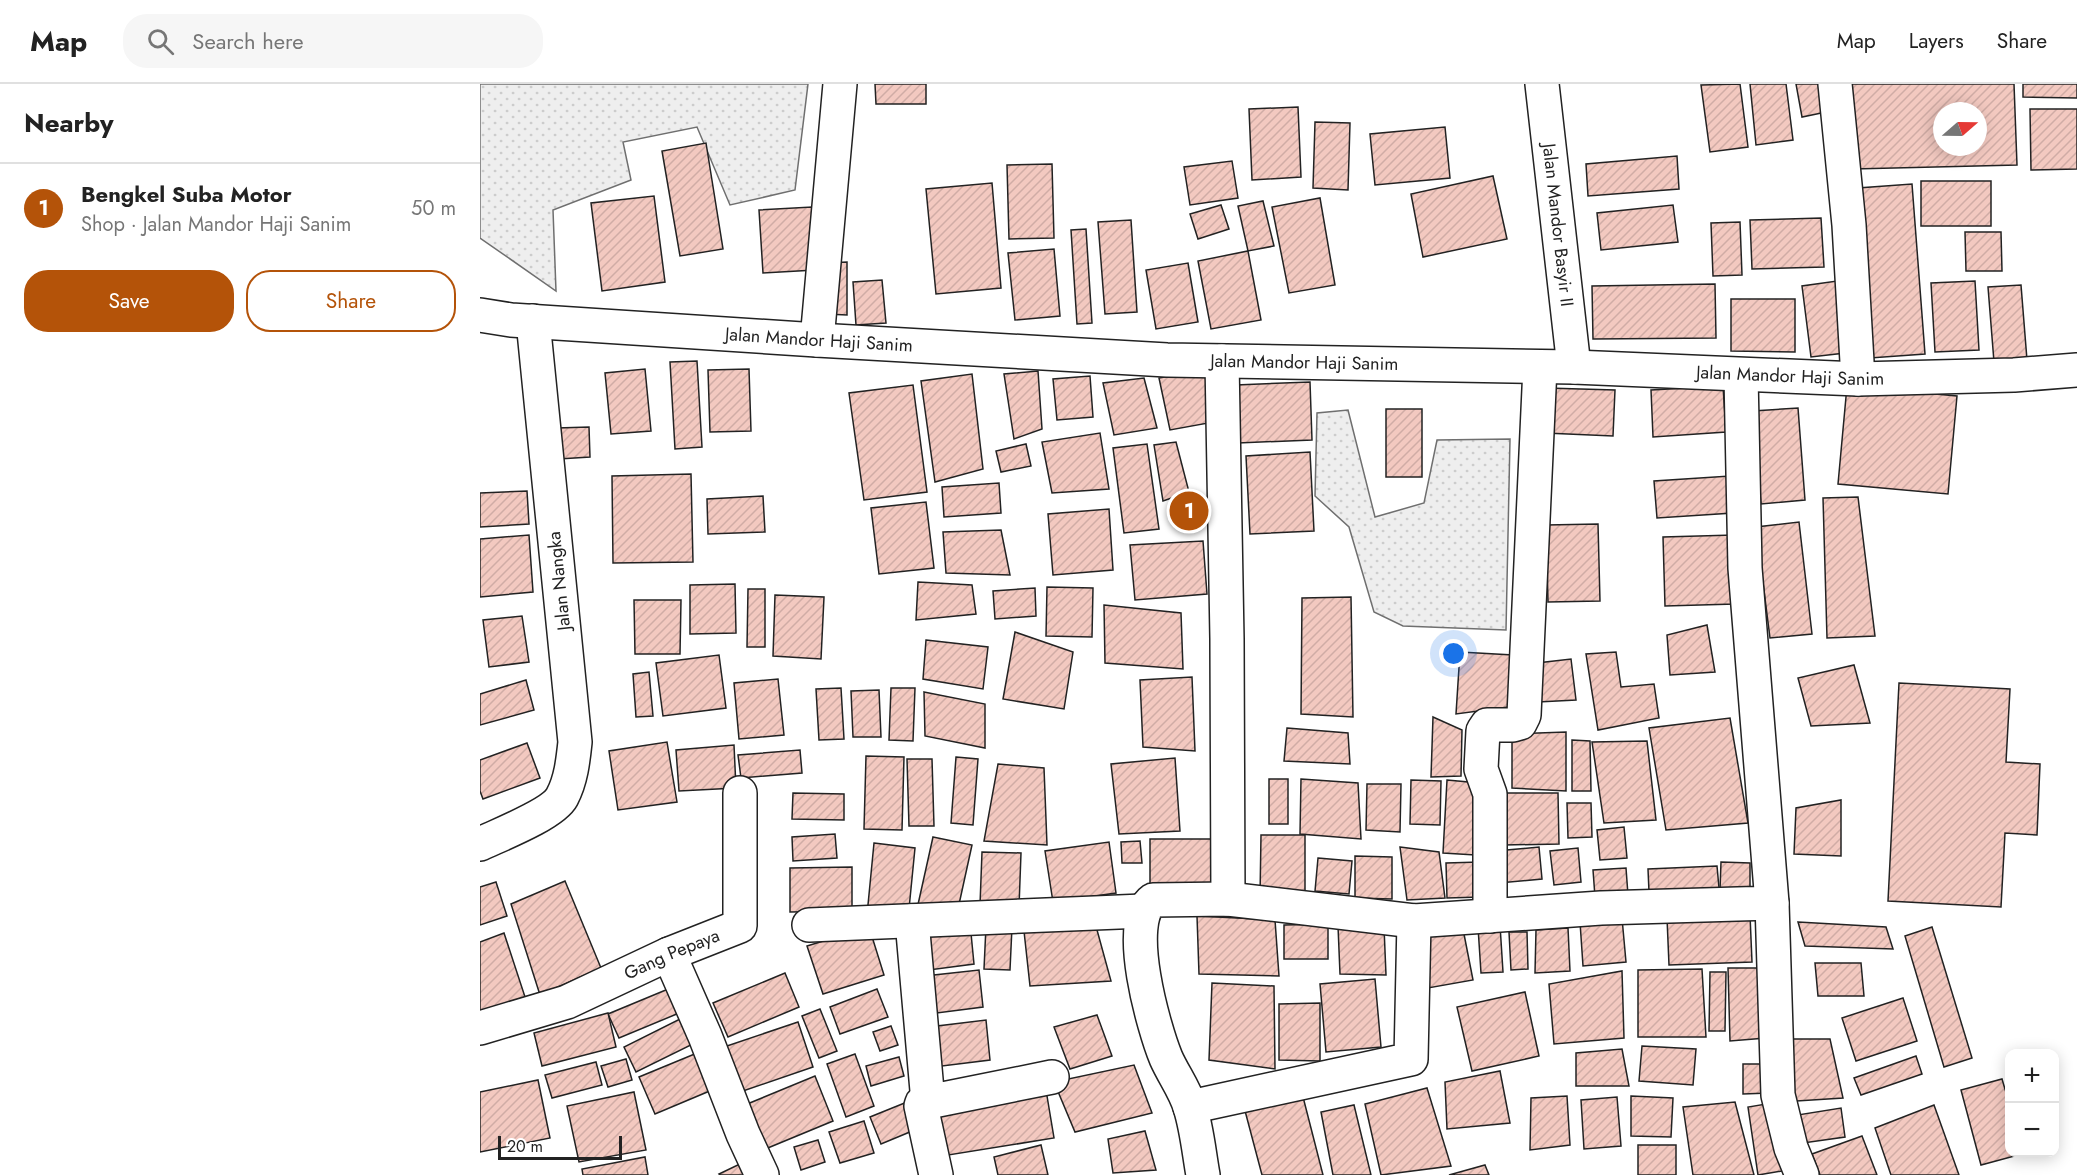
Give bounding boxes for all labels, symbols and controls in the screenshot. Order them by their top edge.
search box [123,14,543,68]
text: Map [30,21,87,62]
icon: search [144,25,177,58]
text: Search here [192,25,304,57]
text: Map [1837,26,1876,56]
text: Layers [1909,26,1964,56]
text: Share [1997,26,2047,56]
north arrow [1933,102,1987,156]
text: Nearby [24,104,113,142]
street label: Jalan Mandor Basyir II [1536,140,1580,308]
text: Bengkel Suba Motor [81,178,292,210]
text: 1 [38,194,49,223]
text: 50 m [411,194,456,223]
text: Shop · Jalan Mandor Haji Sanim [81,210,351,239]
button: Save [24,270,234,332]
button: Share [246,270,456,332]
street label: Jalan Mandor Haji Sanim [722,321,914,358]
street label: Jalan Mandor Haji Sanim [1208,348,1399,377]
street label: Jalan Mandor Haji Sanim [1694,359,1884,392]
pin: 1 [1170,488,1208,534]
street label: Jalan Nangka [541,530,577,634]
your location [1439,639,1468,668]
street label: Gang Pepaya [620,922,723,986]
map controls [2005,1049,2059,1157]
button: + [2005,1049,2059,1103]
button: − [2005,1103,2059,1157]
scale bar [498,1133,622,1160]
text: 20 m [507,1135,543,1158]

